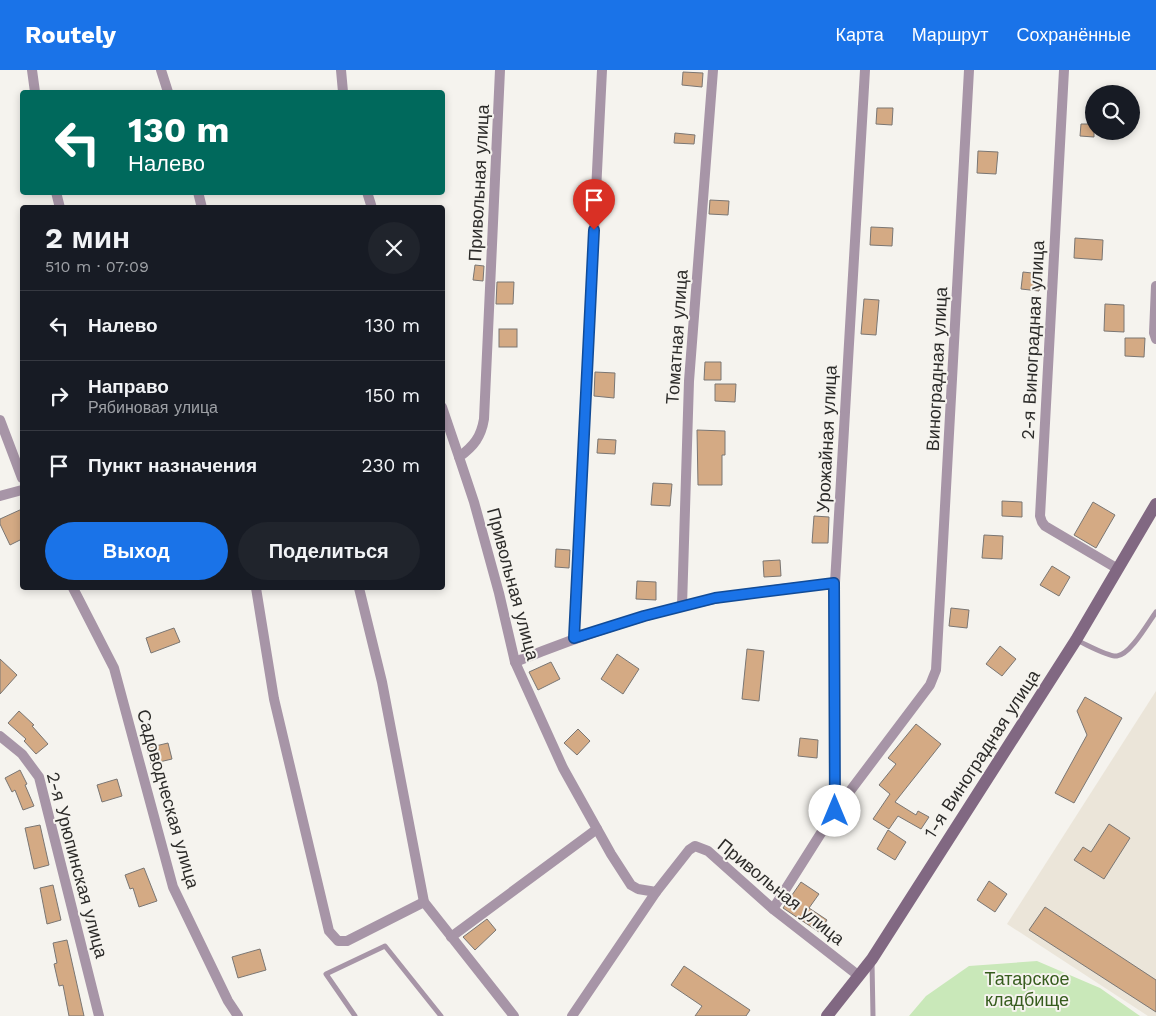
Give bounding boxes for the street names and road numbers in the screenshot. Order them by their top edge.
street label: Привольная улица [464,103,493,262]
street label: 2-я Виноградная улица [1017,239,1048,440]
street label: Томатная улица [661,268,692,405]
street label: Виноградная улица [922,285,951,452]
street label: Урожайная улица [812,364,841,513]
street label: Привольная улица [483,505,544,663]
street label: 1-я Виноградная улица [919,665,1044,842]
street label: Садоводческая улица [133,707,204,892]
street label: 2-я Урюпинская улица [43,770,113,961]
street label: Привольная улица [714,834,850,950]

